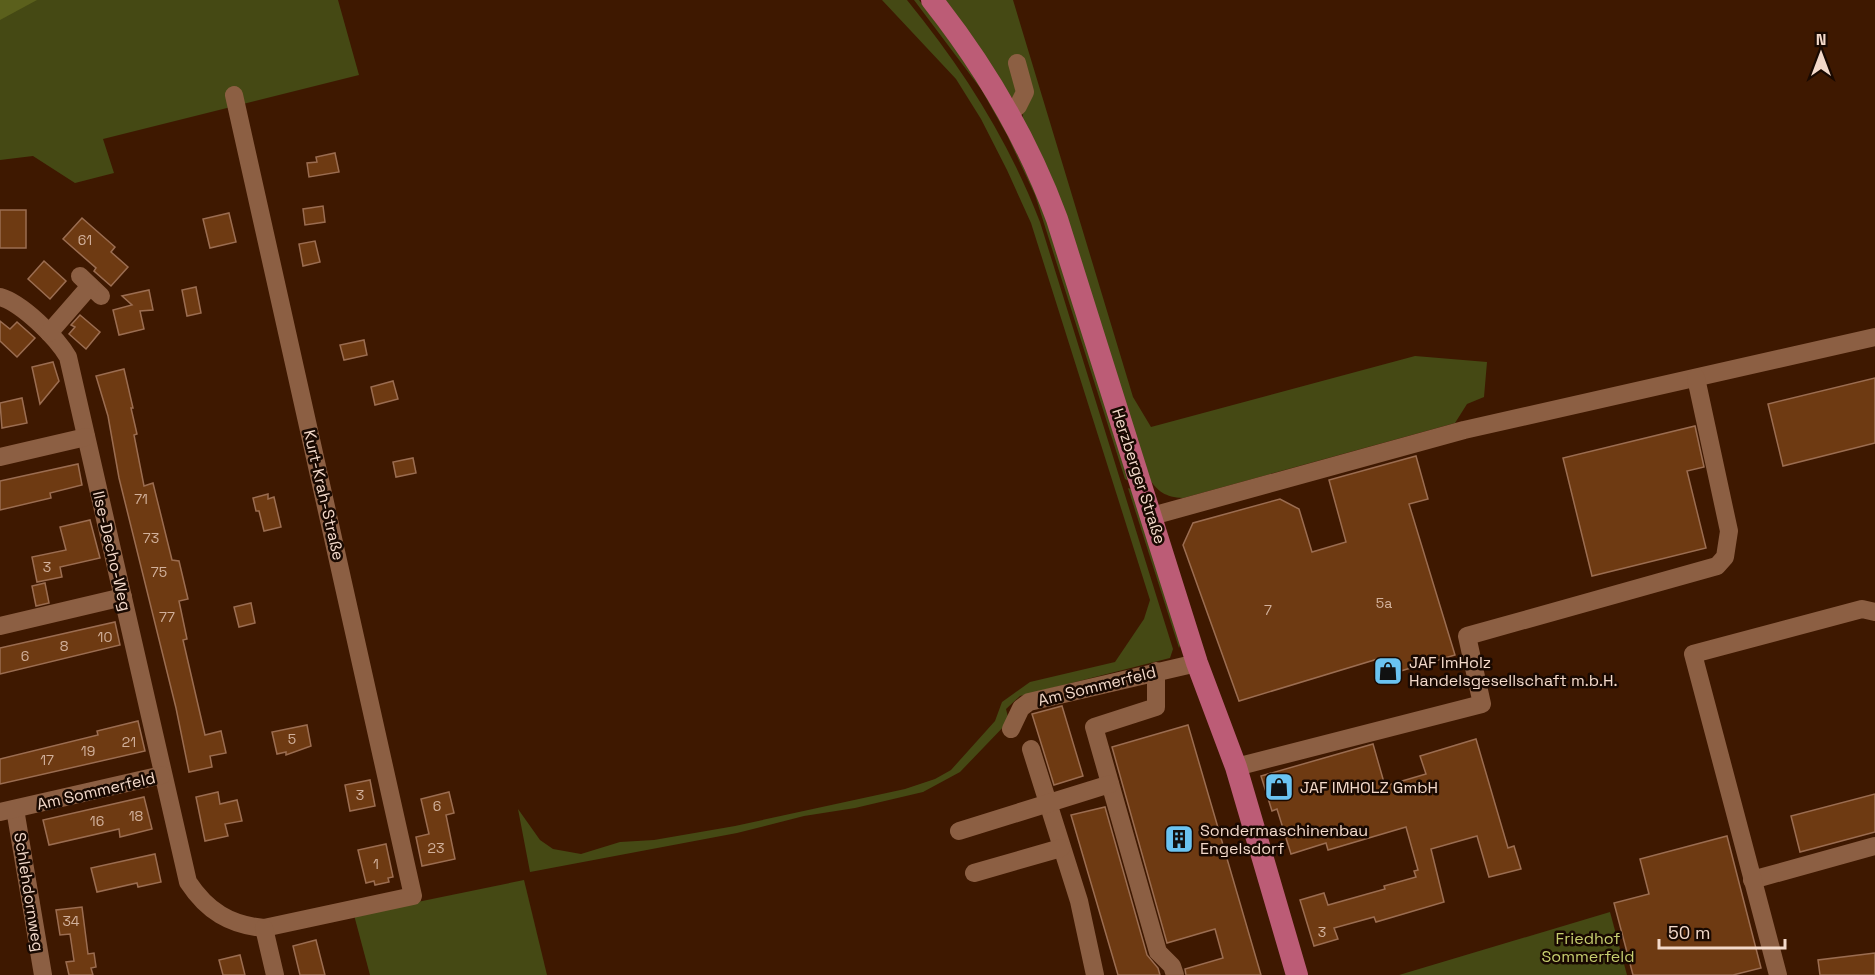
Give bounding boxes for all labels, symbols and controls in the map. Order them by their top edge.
north arrow [1791,24,1851,84]
text: N [1816,29,1826,50]
house number: 61 [78,231,92,249]
street label: Herzberger Straße [1107,406,1171,546]
street label: Kurt-Krah-Straße [299,428,349,562]
street label: Ilse-Decho-Weg [88,489,136,613]
house number: 71 [134,490,148,508]
house number: 73 [143,529,159,547]
house number: 3 [43,558,51,576]
house number: 75 [151,563,167,581]
house number: 5a [1376,594,1392,612]
house number: 7 [1264,601,1272,619]
house number: 77 [159,608,175,626]
house number: 10 [98,628,112,646]
house number: 8 [60,637,69,655]
house number: 6 [21,647,29,665]
place label: JAF ImHolz Handelsgesellschaft m.b.H. [1409,652,1617,691]
shop icon: JAF ImHolz Handelsgesellschaft m.b.H. [1372,655,1404,687]
street label: Am Sommerfeld [1036,661,1158,711]
house number: 5 [288,730,296,748]
house number: 21 [122,733,136,751]
house number: 19 [81,742,95,760]
house number: 17 [40,751,54,769]
street label: Am Sommerfeld [35,767,157,815]
shop icon: JAF IMHOLZ GmbH [1263,771,1295,803]
place label: JAF IMHOLZ GmbH [1300,777,1438,798]
house number: 3 [356,786,364,804]
house number: 6 [433,797,441,815]
house number: 18 [129,807,144,825]
house number: 16 [90,812,104,830]
place label: Sondermaschinenbau Engelsdorf [1200,820,1368,859]
building icon: Sondermaschinenbau Engelsdorf [1163,823,1195,855]
street label: Schlehdornweg [9,831,49,953]
house number: 23 [428,839,444,857]
house number: 1 [373,855,379,873]
house number: 34 [62,912,80,930]
scale bar [1659,912,1785,950]
text: 50 m [1668,921,1710,944]
house number: 3 [1318,923,1326,941]
park label: Friedhof Sommerfeld [1541,928,1635,967]

